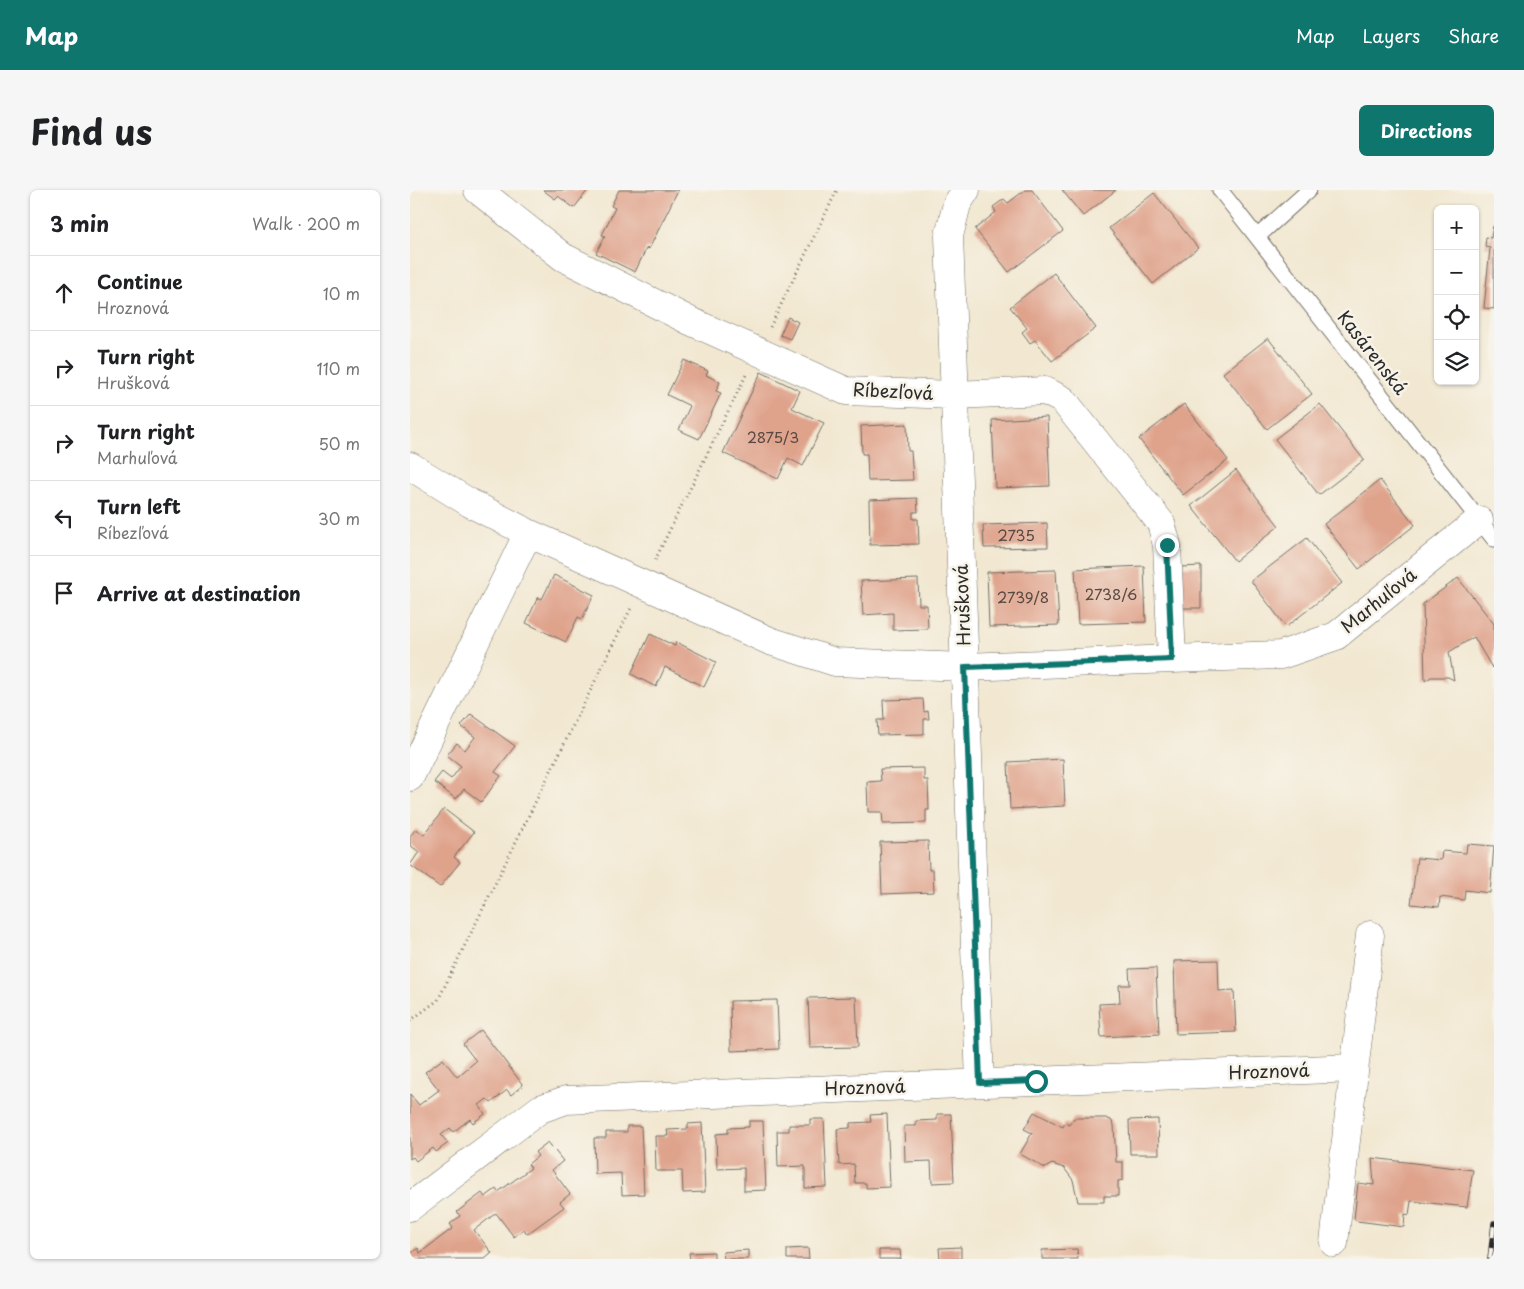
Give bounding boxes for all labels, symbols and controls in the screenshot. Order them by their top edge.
text: Map [25,17,78,53]
text: Map [1296,22,1335,49]
text: Layers [1363,22,1420,49]
text: Share [1448,22,1499,49]
text: Find us [30,104,152,157]
button: Directions [1359,105,1494,156]
map controls [1434,205,1479,385]
button: + [1434,205,1479,250]
text: 3 min [50,207,109,239]
text: Walk · 200 m [252,211,360,235]
button: − [1434,250,1479,295]
text: Continue [97,267,183,295]
icon: ahead [50,279,78,307]
text: 10 m [323,281,360,305]
text: Hroznová [97,295,169,319]
button: locate [1434,295,1479,340]
street label: Kasárenská [1332,304,1415,400]
button: layers [1434,340,1479,385]
text: Turn right [97,342,195,370]
icon: right [50,354,78,382]
text: 110 m [317,356,360,380]
text: Hrušková [97,370,170,394]
street label: Ríbezľová [852,375,934,406]
text: Turn right [97,417,195,445]
house number: 2875/3 [747,425,799,448]
icon: right [50,429,78,457]
text: 50 m [319,431,360,455]
text: Marhuľová [97,445,178,469]
text: Turn left [97,492,181,520]
icon: left [50,504,78,532]
text: 30 m [318,506,360,530]
text: Ríbezľová [97,520,169,544]
house number: 2735 [997,523,1035,546]
route end [1156,534,1179,557]
street label: Marhuľová [1334,561,1422,639]
street label: Hrušková [947,564,976,646]
icon: arrive [50,579,78,607]
text: Arrive at destination [97,579,301,607]
house number: 2738/6 [1085,582,1137,605]
house number: 2739/8 [997,585,1049,608]
street label: Hroznová [1228,1056,1310,1085]
route start [1025,1070,1048,1093]
street label: Hroznová [824,1072,906,1101]

